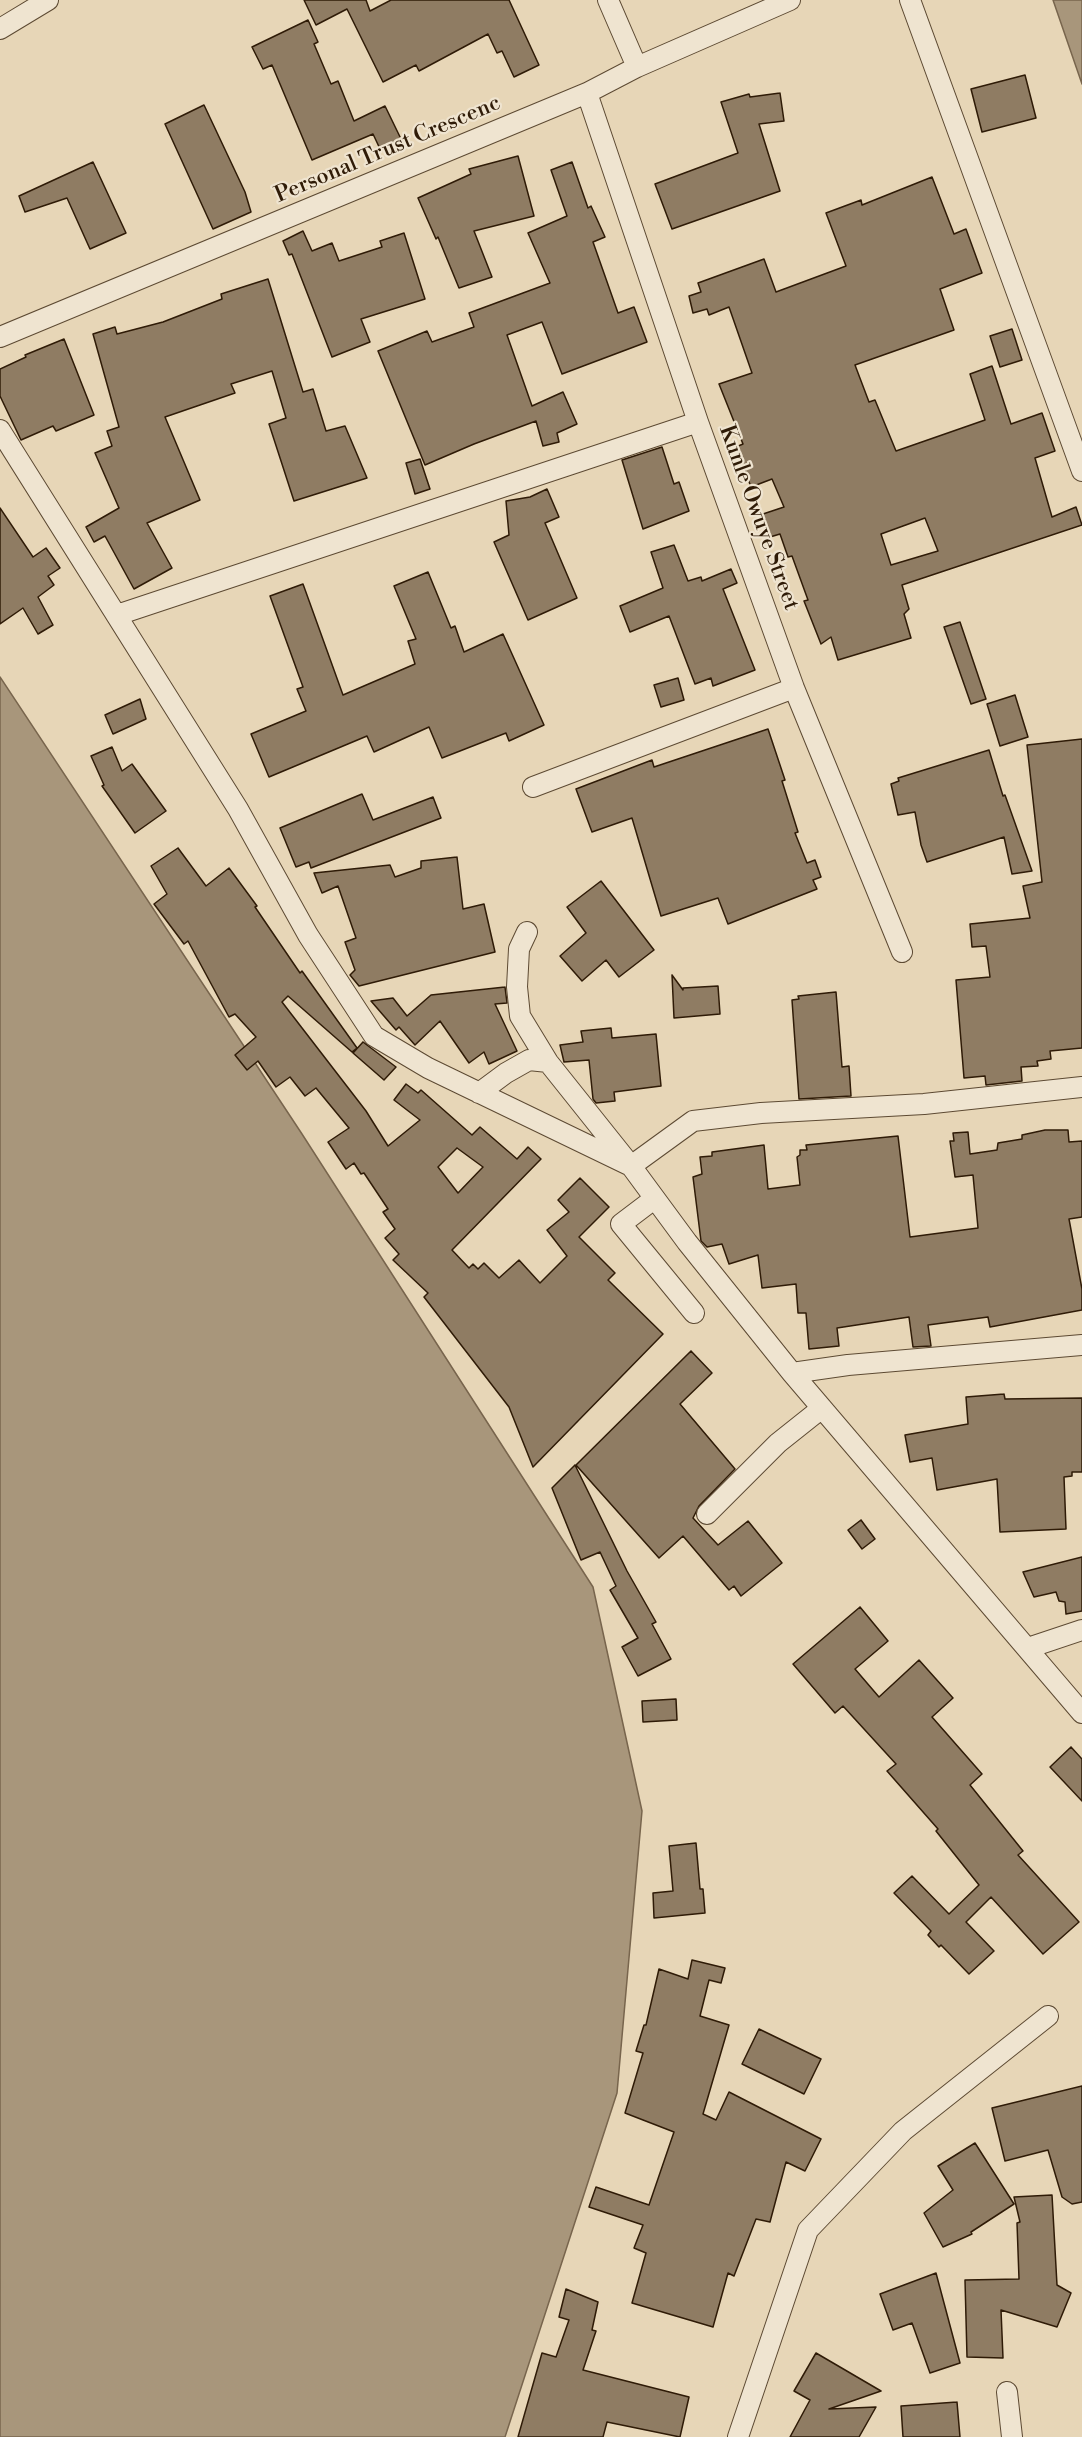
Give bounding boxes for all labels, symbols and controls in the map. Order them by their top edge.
street label: Personal Trust Crescenc [271,90,505,210]
street label: Kunle Owuye Street [712,422,804,614]

